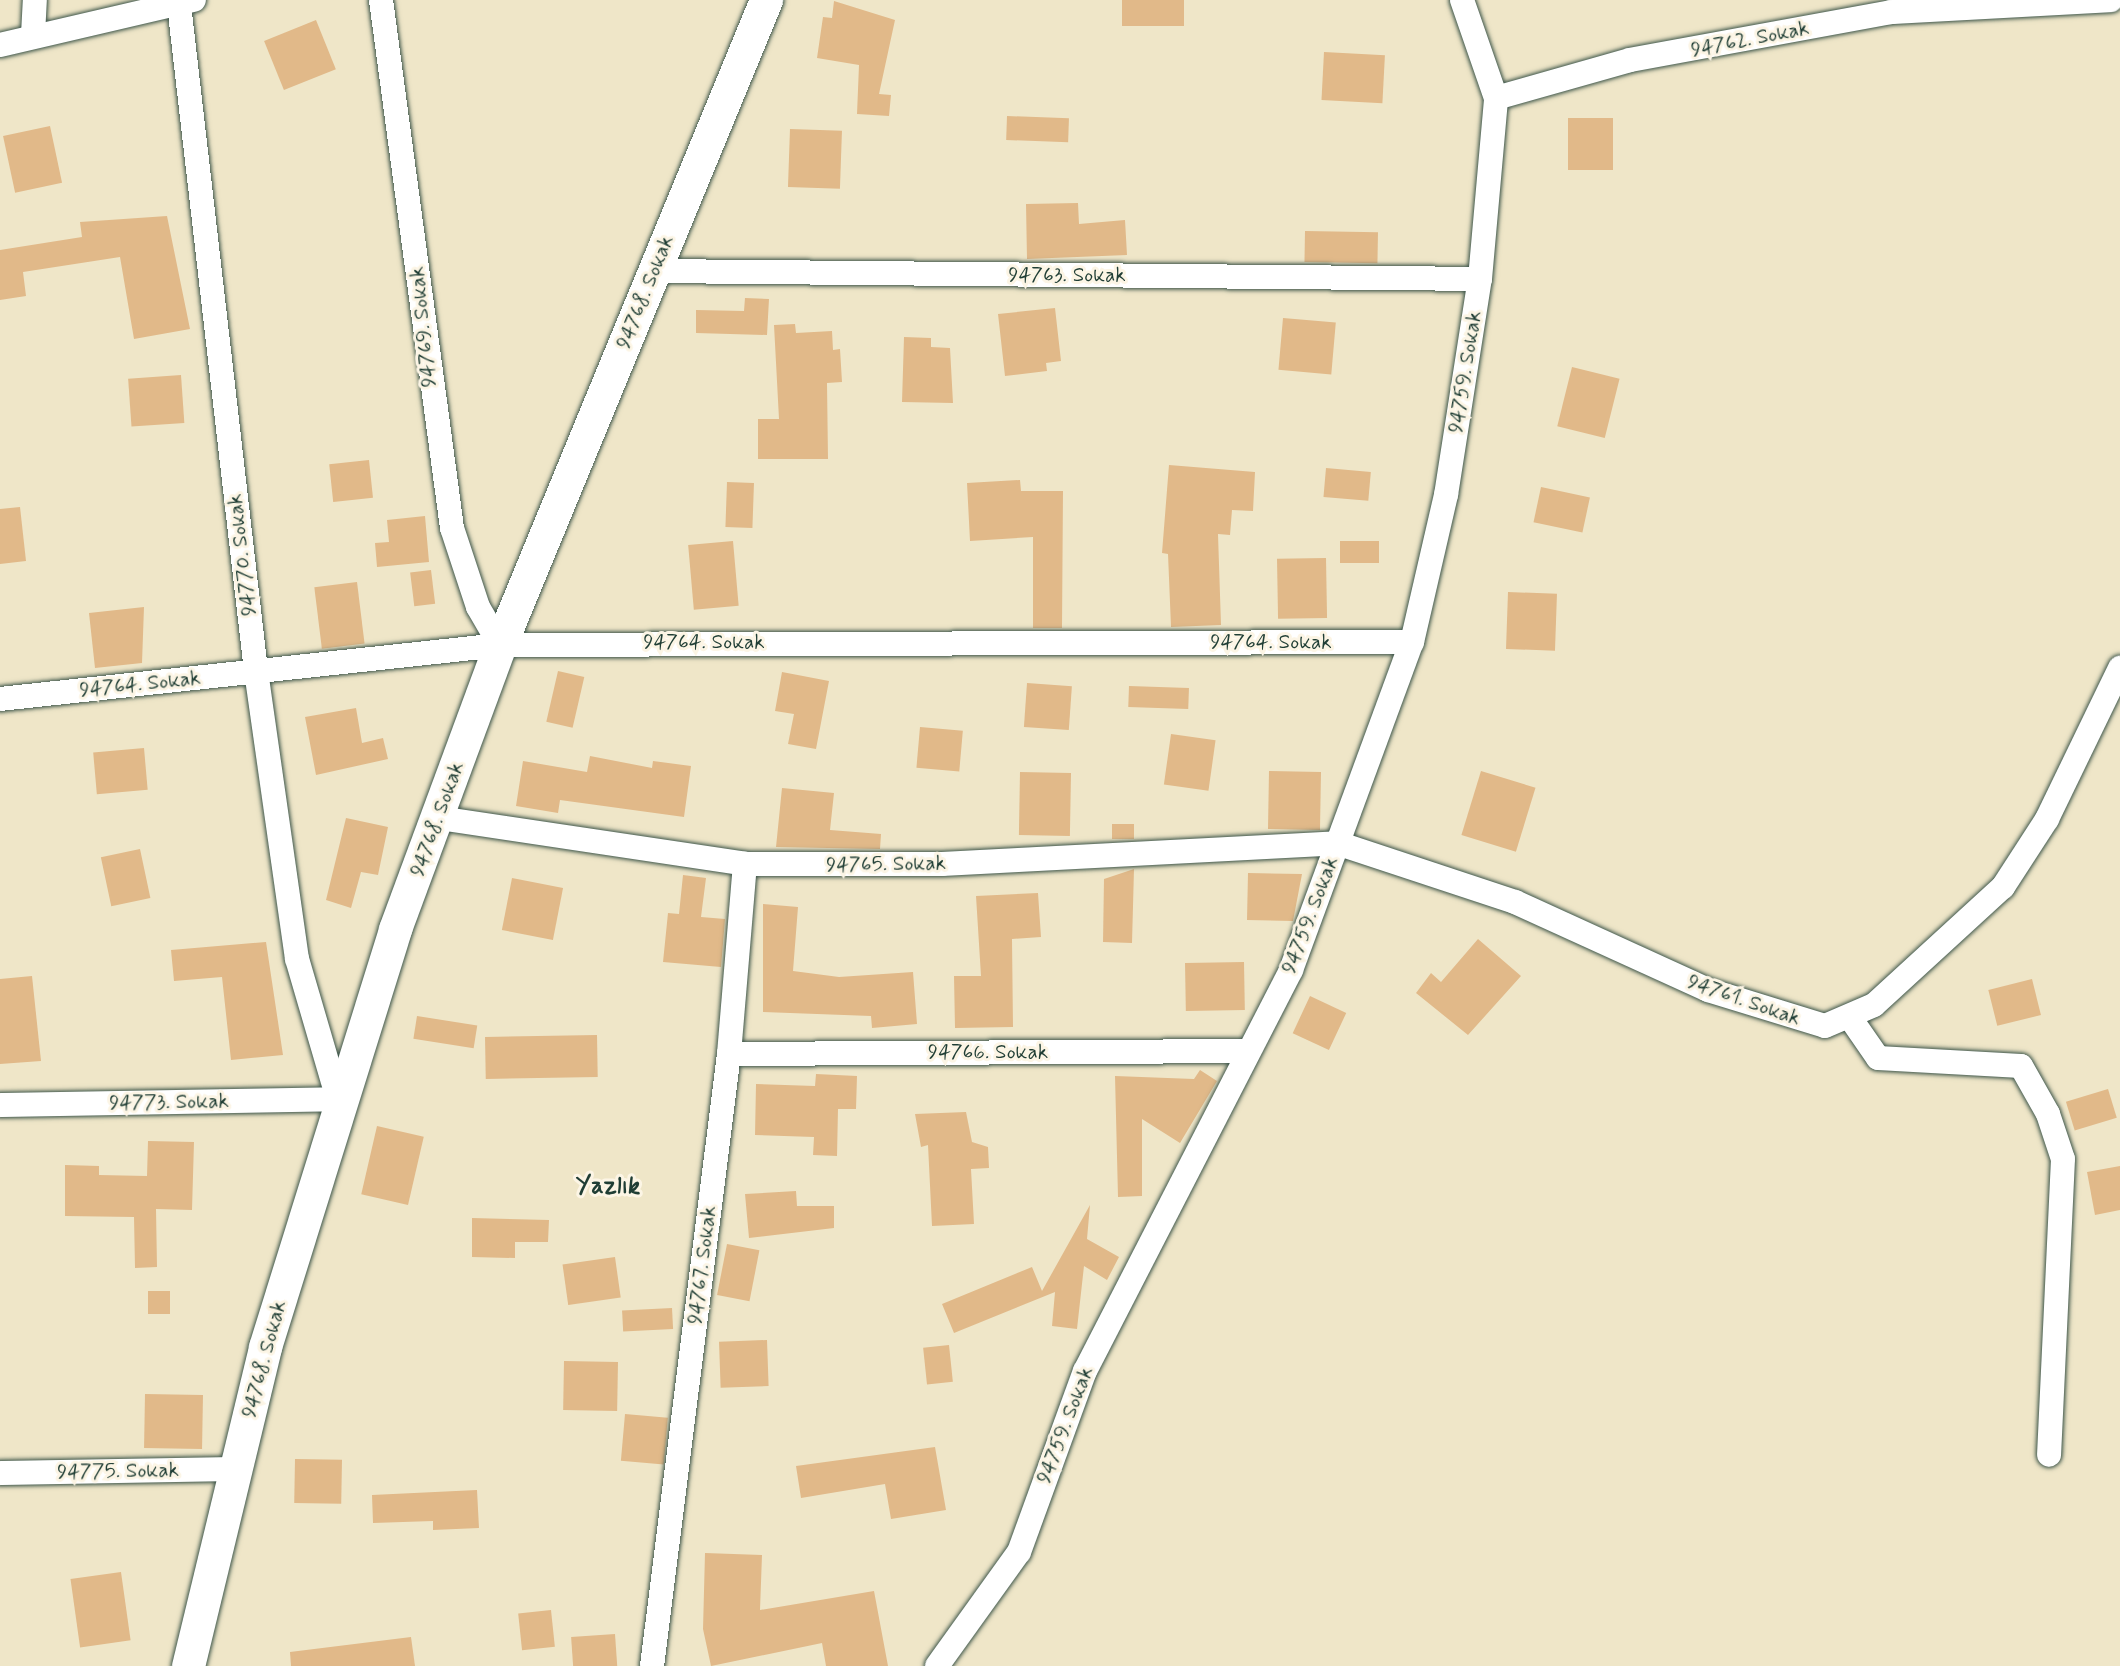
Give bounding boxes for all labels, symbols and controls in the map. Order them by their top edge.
street label: 94762. Sokak [1689,15,1811,63]
street label: 94768. Sokak [611,232,679,352]
street label: 94763. Sokak [1008,262,1126,288]
street label: 94769. Sokak [404,265,442,389]
street label: 94759. Sokak [1443,309,1487,435]
street label: 94770. Sokak [222,493,262,617]
street label: 94764. Sokak [643,629,765,655]
street label: 94764. Sokak [1210,629,1332,655]
street label: 94764. Sokak [78,665,202,703]
street label: 94768. Sokak [405,758,469,880]
street label: 94765. Sokak [826,850,946,878]
street label: 94759. Sokak [1276,853,1344,977]
street label: 94761. Sokak [1684,969,1804,1031]
street label: 94766. Sokak [928,1039,1048,1065]
street label: 94773. Sokak [109,1088,229,1116]
district label: Yazlık [576,1173,640,1201]
street label: 94767. Sokak [682,1204,722,1326]
street label: 94768. Sokak [236,1298,292,1420]
street label: 94759. Sokak [1031,1363,1099,1487]
street label: 94775. Sokak [57,1457,179,1485]

